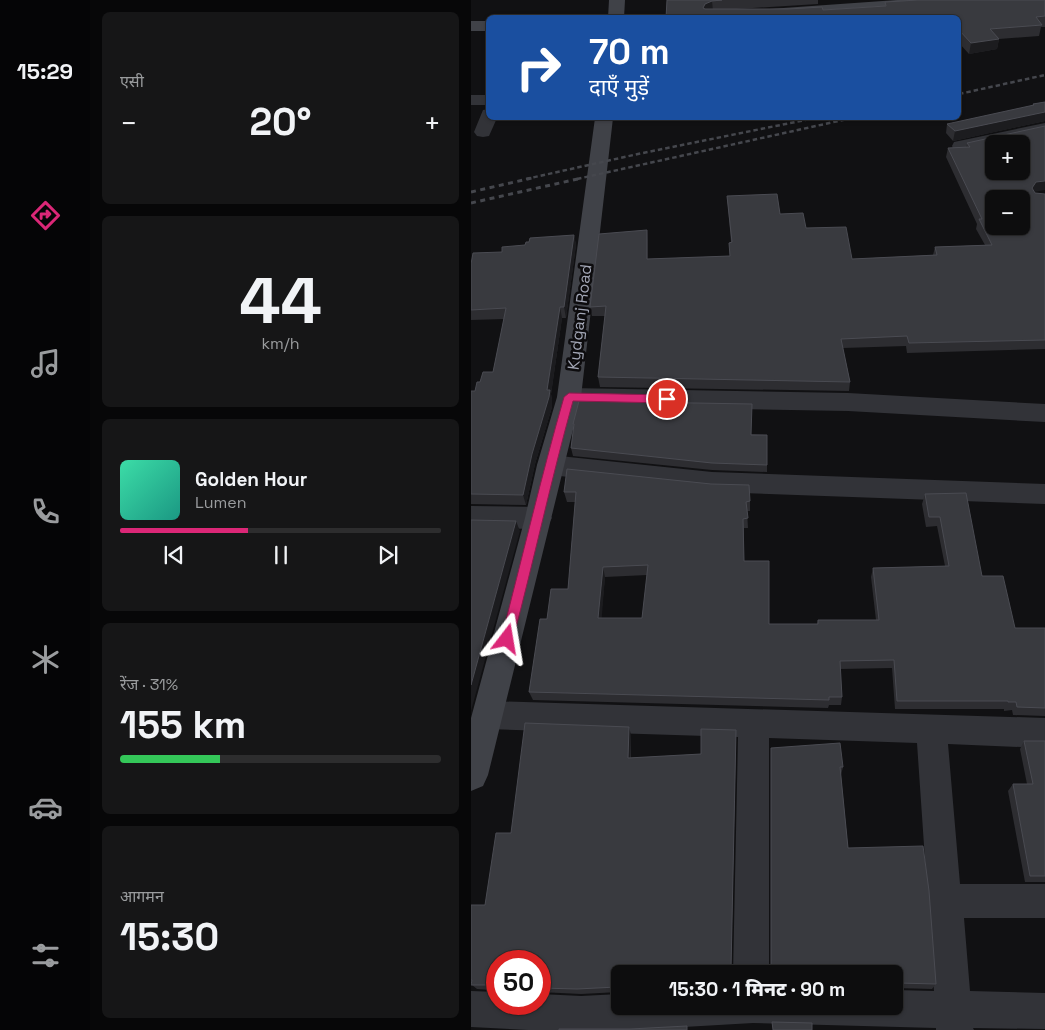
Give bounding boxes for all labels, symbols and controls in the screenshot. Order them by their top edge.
text: 70 m [589,30,670,74]
icon: right [506,35,571,100]
text: 15:29 [17,57,73,85]
text: एसी [120,71,144,92]
text: दाएँ मुड़ें [589,73,649,101]
text: 20° [249,98,312,146]
text: − [120,105,137,141]
text: + [424,105,441,141]
map controls [985,135,1030,235]
button: + [985,135,1030,180]
button: − [985,190,1030,235]
icon: directions [28,198,63,233]
text: 44 [239,259,322,342]
street label: Kydganj Road [563,263,596,371]
text: km/h [261,333,300,354]
icon: music [28,346,63,381]
pin [646,378,688,420]
icon: arrive [653,385,681,413]
text: Golden Hour [195,467,307,492]
text: Lumen [195,492,247,513]
icon: phone [28,494,63,529]
icon: previous [160,541,188,569]
icon: pause [267,541,295,569]
icon: next [374,541,402,569]
position arrow [480,612,532,664]
icon: climate [28,642,63,677]
text: रेंज · 31% [120,674,178,695]
text: 155 km [120,701,246,749]
icon: car [28,790,63,825]
text: आगमन [120,886,164,907]
text: 15:30 [120,913,219,961]
icon: filters [28,938,63,973]
speed limit sign: 50 [486,950,551,1015]
text: 15:30 · 1 मिनट · 90 m [669,977,845,1002]

